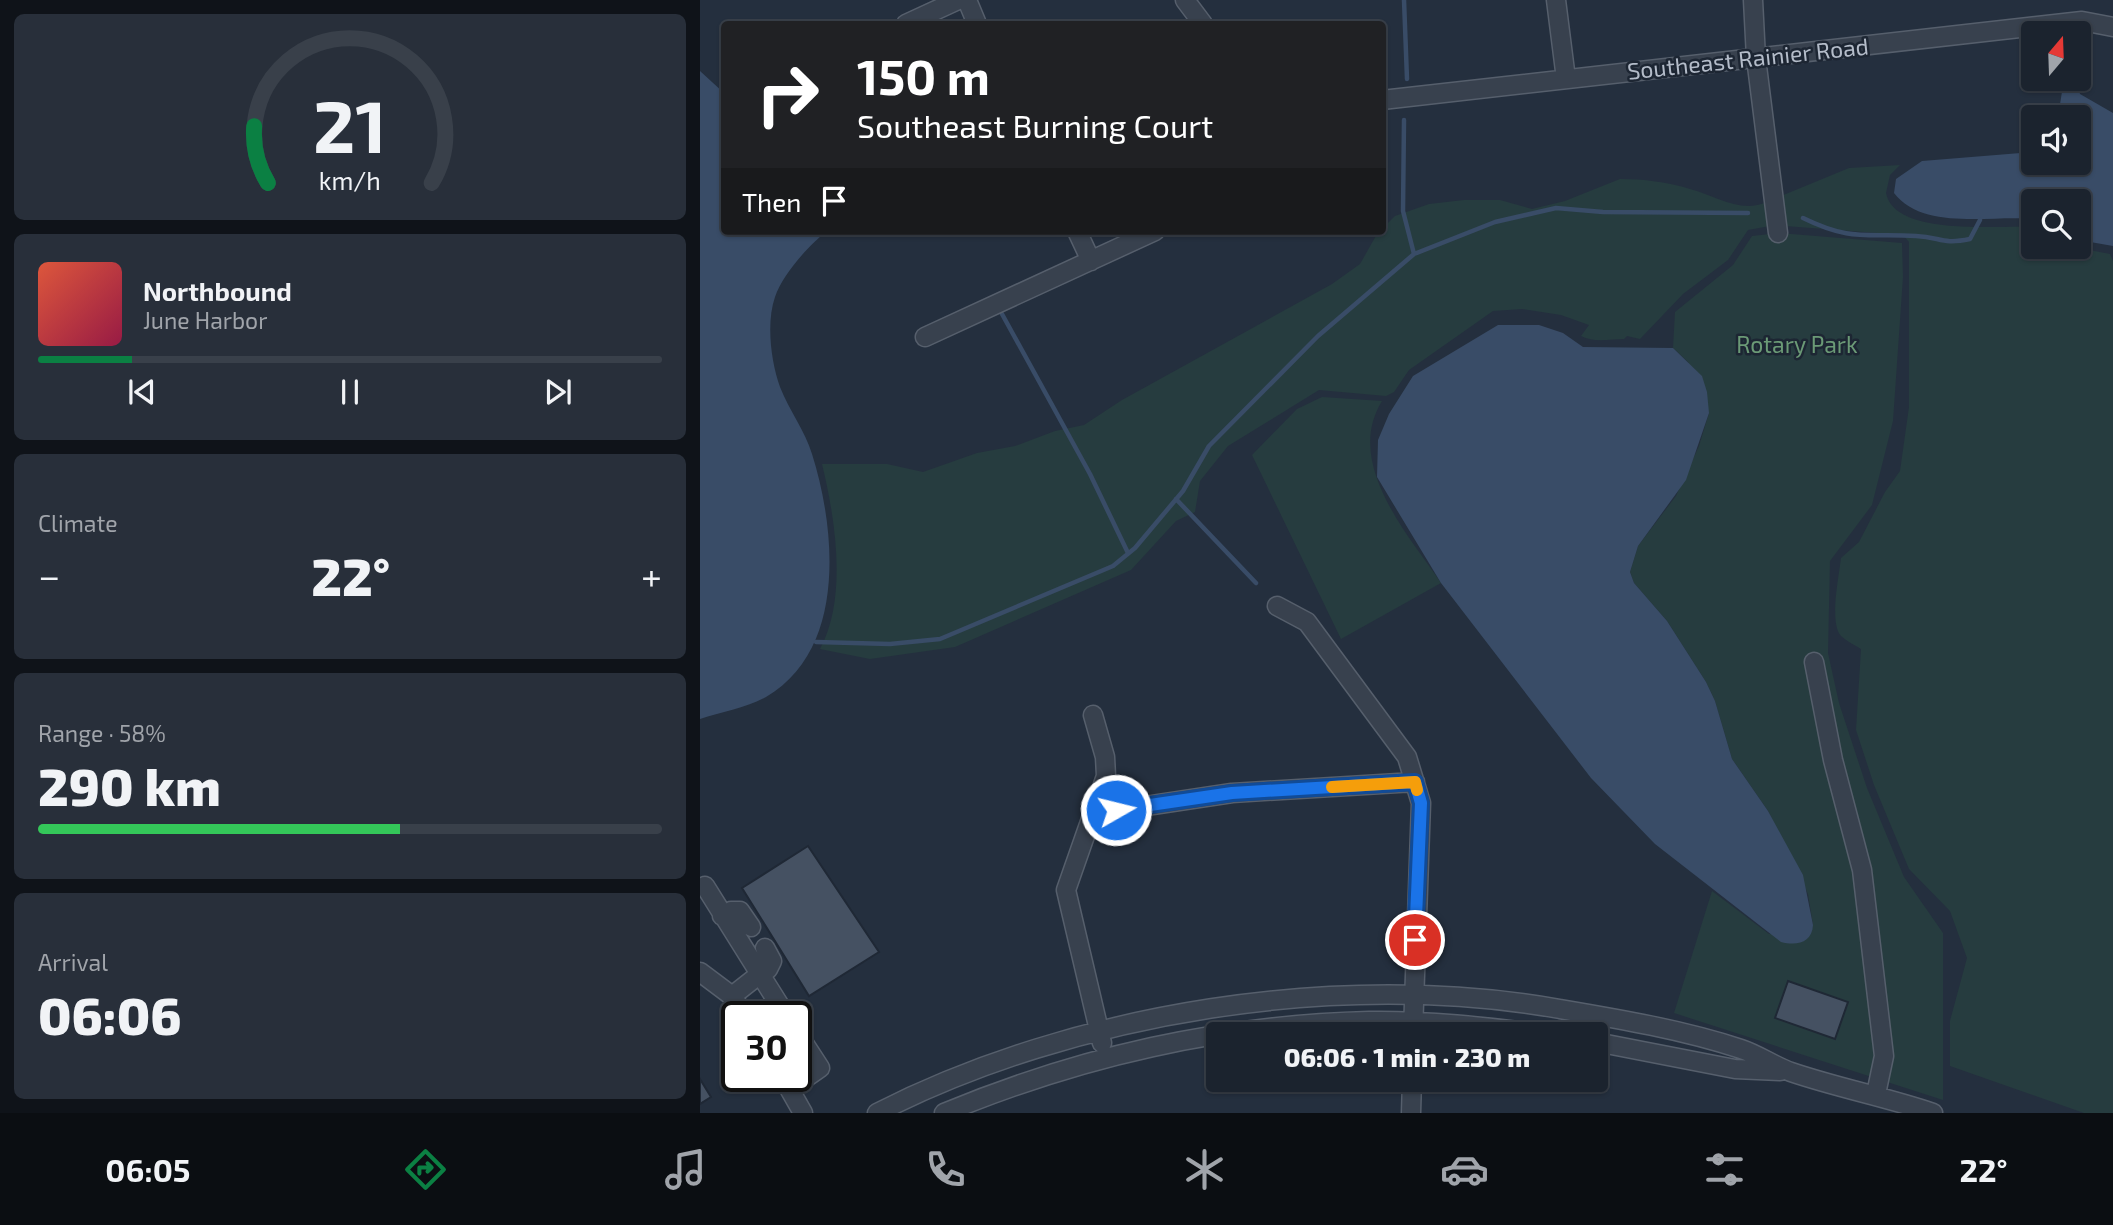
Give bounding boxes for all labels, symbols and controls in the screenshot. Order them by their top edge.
north arrow [2021,21,2091,91]
map controls [2021,21,2091,259]
street label: Southeast Rainier Road [1626,31,1870,85]
text: 150 m [857,46,990,105]
icon: right [742,49,833,140]
text: 21 [313,80,387,168]
button: sound [2021,105,2091,175]
text: Southeast Burning Court [857,106,1213,144]
text: km/h [319,165,381,195]
icon: arrive [815,182,853,220]
text: Then [742,186,801,217]
button: search [2021,189,2091,259]
text: Northbound [143,275,292,306]
text: June Harbor [143,306,267,334]
park label: Rotary Park [1736,330,1858,358]
icon: previous [123,373,161,411]
icon: pause [331,373,369,411]
icon: next [539,373,577,411]
text: Climate [38,509,118,537]
text: 22° [311,544,390,606]
text: − [38,552,60,598]
text: + [641,552,662,598]
text: Range · 58% [38,719,166,747]
text: 290 km [38,754,221,816]
position arrow [1079,773,1153,847]
pin [1385,910,1445,970]
icon: arrive [1396,921,1434,959]
text: Arrival [38,948,108,976]
text: 06:06 [38,983,182,1045]
speed limit sign: 30 [721,1001,812,1092]
text: 06:06 · 1 min · 230 m [1284,1041,1530,1072]
icon: directions [401,1145,450,1194]
icon: music [661,1145,710,1194]
icon: phone [921,1145,970,1194]
icon: climate [1180,1145,1229,1194]
icon: car [1440,1145,1489,1194]
icon: filters [1700,1145,1749,1194]
text: 06:05 [105,1150,191,1188]
text: 22° [1959,1150,2008,1188]

